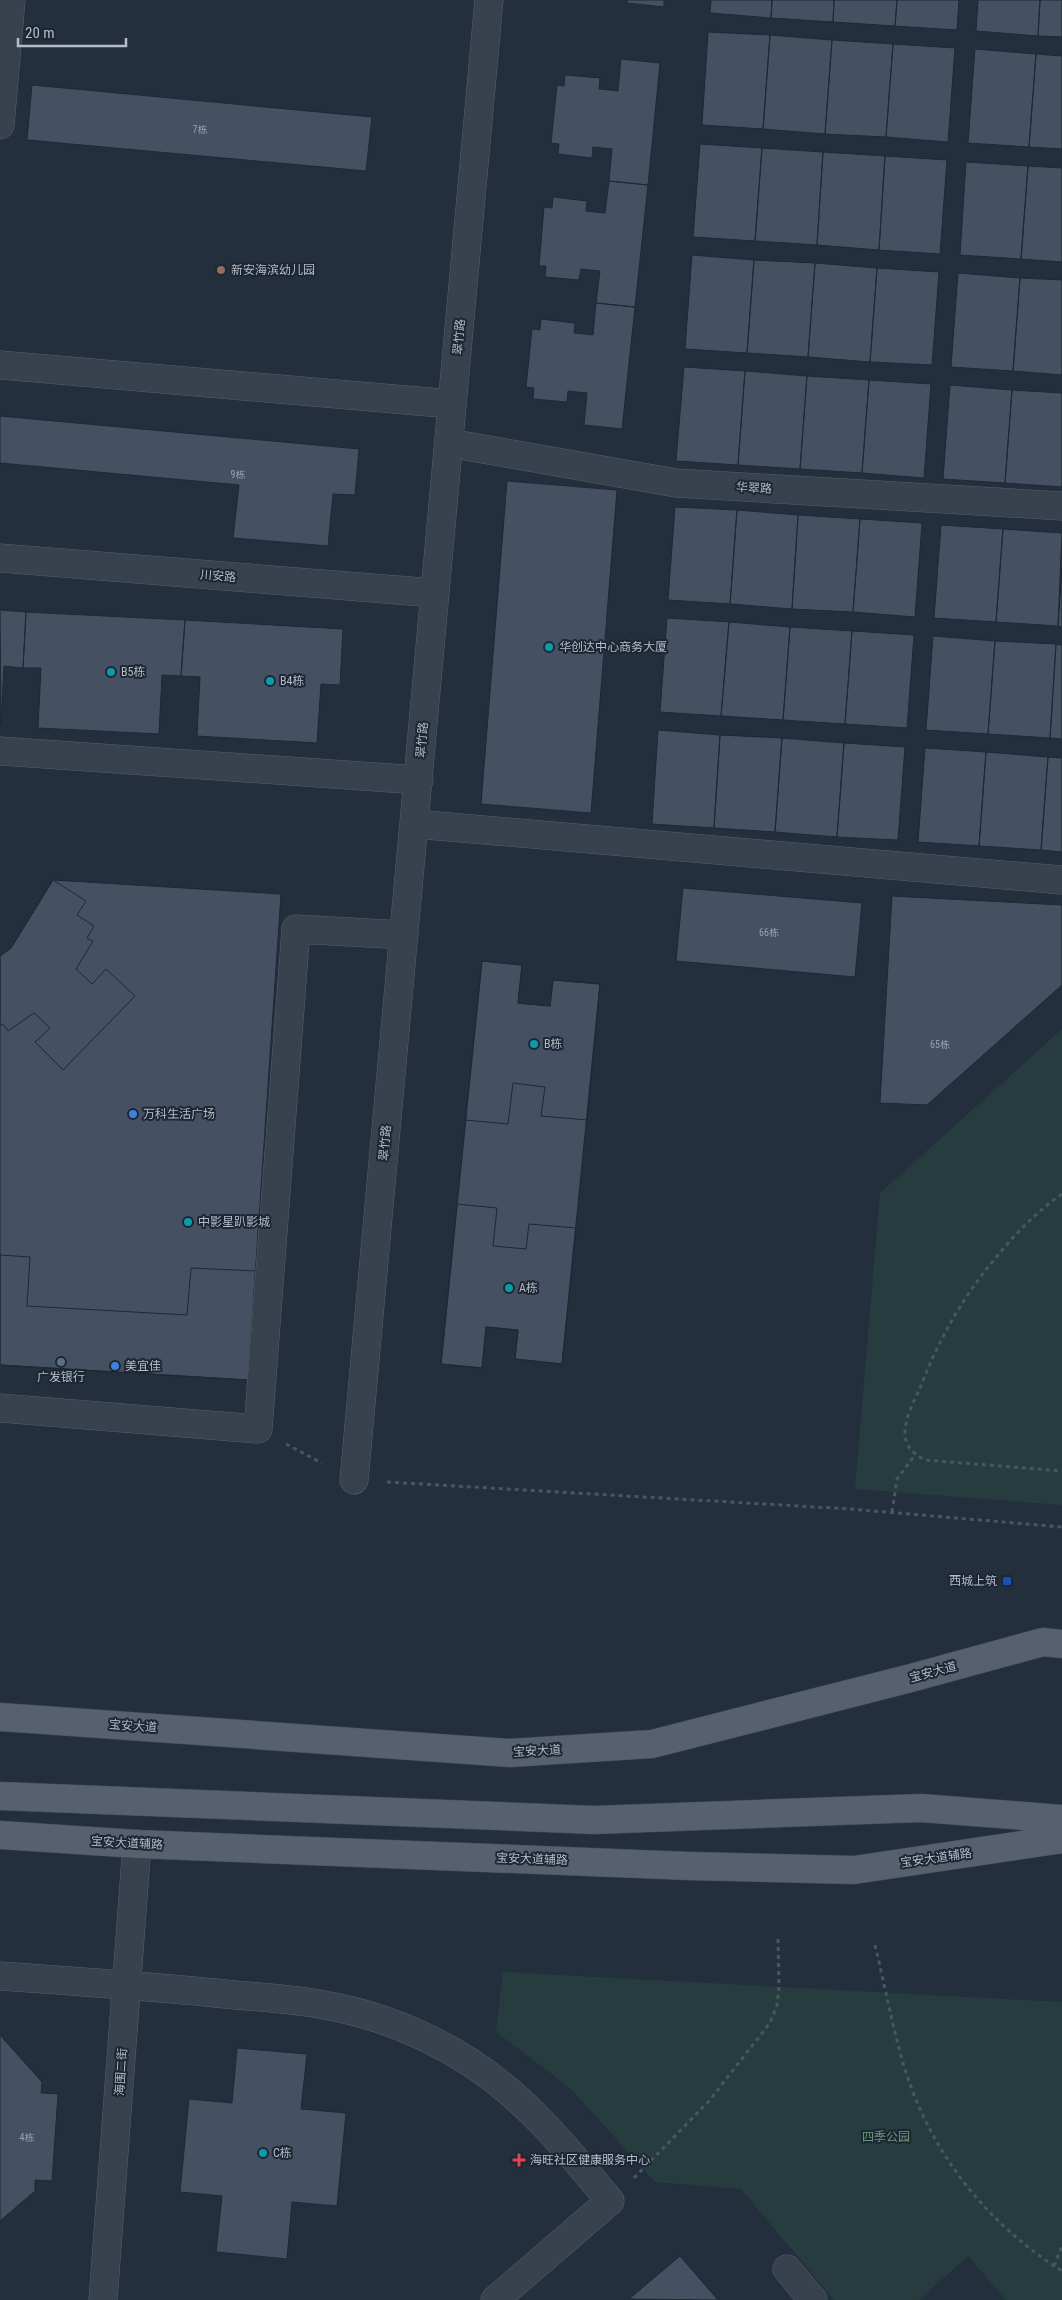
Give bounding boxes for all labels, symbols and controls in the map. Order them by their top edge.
scale bar [18,15,125,47]
text: 20 m [25,24,55,42]
house number: 7栋 [193,124,207,135]
place label: 新安海滨幼儿园 [231,263,315,277]
marker: 新安海滨幼儿园 [215,264,227,276]
street label: 翠竹路 [450,318,468,356]
house number: 9栋 [231,469,245,480]
street label: 华翠路 [736,480,772,496]
street label: 川安路 [199,567,237,585]
place label: 华创达中心商务大厦 [559,640,667,654]
marker: 华创达中心商务大厦 [543,641,555,653]
place label: B5栋 [121,665,145,679]
marker: B5栋 [105,666,117,678]
place label: B4栋 [280,674,304,688]
marker: B4栋 [264,675,276,687]
street label: 翠竹路 [413,721,431,759]
house number: 66栋 [759,927,779,938]
place label: B栋 [544,1037,563,1051]
marker: B栋 [528,1038,540,1050]
house number: 65栋 [930,1039,950,1050]
place label: 万科生活广场 [143,1107,215,1121]
marker: 万科生活广场 [127,1108,139,1120]
street label: 翠竹路 [376,1124,394,1162]
place label: 中影星趴影城 [198,1215,270,1229]
marker: 中影星趴影城 [182,1216,194,1228]
place label: A栋 [519,1281,538,1295]
marker: A栋 [503,1282,515,1294]
marker: 广发银行 [55,1356,67,1368]
place label: 美宜佳 [125,1359,161,1373]
marker: 美宜佳 [109,1360,121,1372]
place label: 广发银行 [37,1370,85,1384]
place label: 西城上筑 [949,1574,997,1588]
marker: 西城上筑 [1001,1575,1013,1587]
street label: 宝安大道 [908,1659,958,1685]
street label: 宝安大道 [109,1717,157,1735]
street label: 宝安大道 [513,1743,561,1759]
street label: 宝安大道辅路 [91,1834,163,1852]
street label: 宝安大道辅路 [899,1846,973,1870]
street label: 宝安大道辅路 [496,1851,568,1867]
street label: 海围二街 [112,2048,130,2096]
park label: 四季公园 [862,2130,910,2144]
house number: 4栋 [20,2132,34,2143]
place label: C栋 [273,2146,292,2160]
marker: C栋 [257,2147,269,2159]
marker: 海旺社区健康服务中心 [512,2153,526,2167]
place label: 海旺社区健康服务中心 [530,2153,650,2167]

